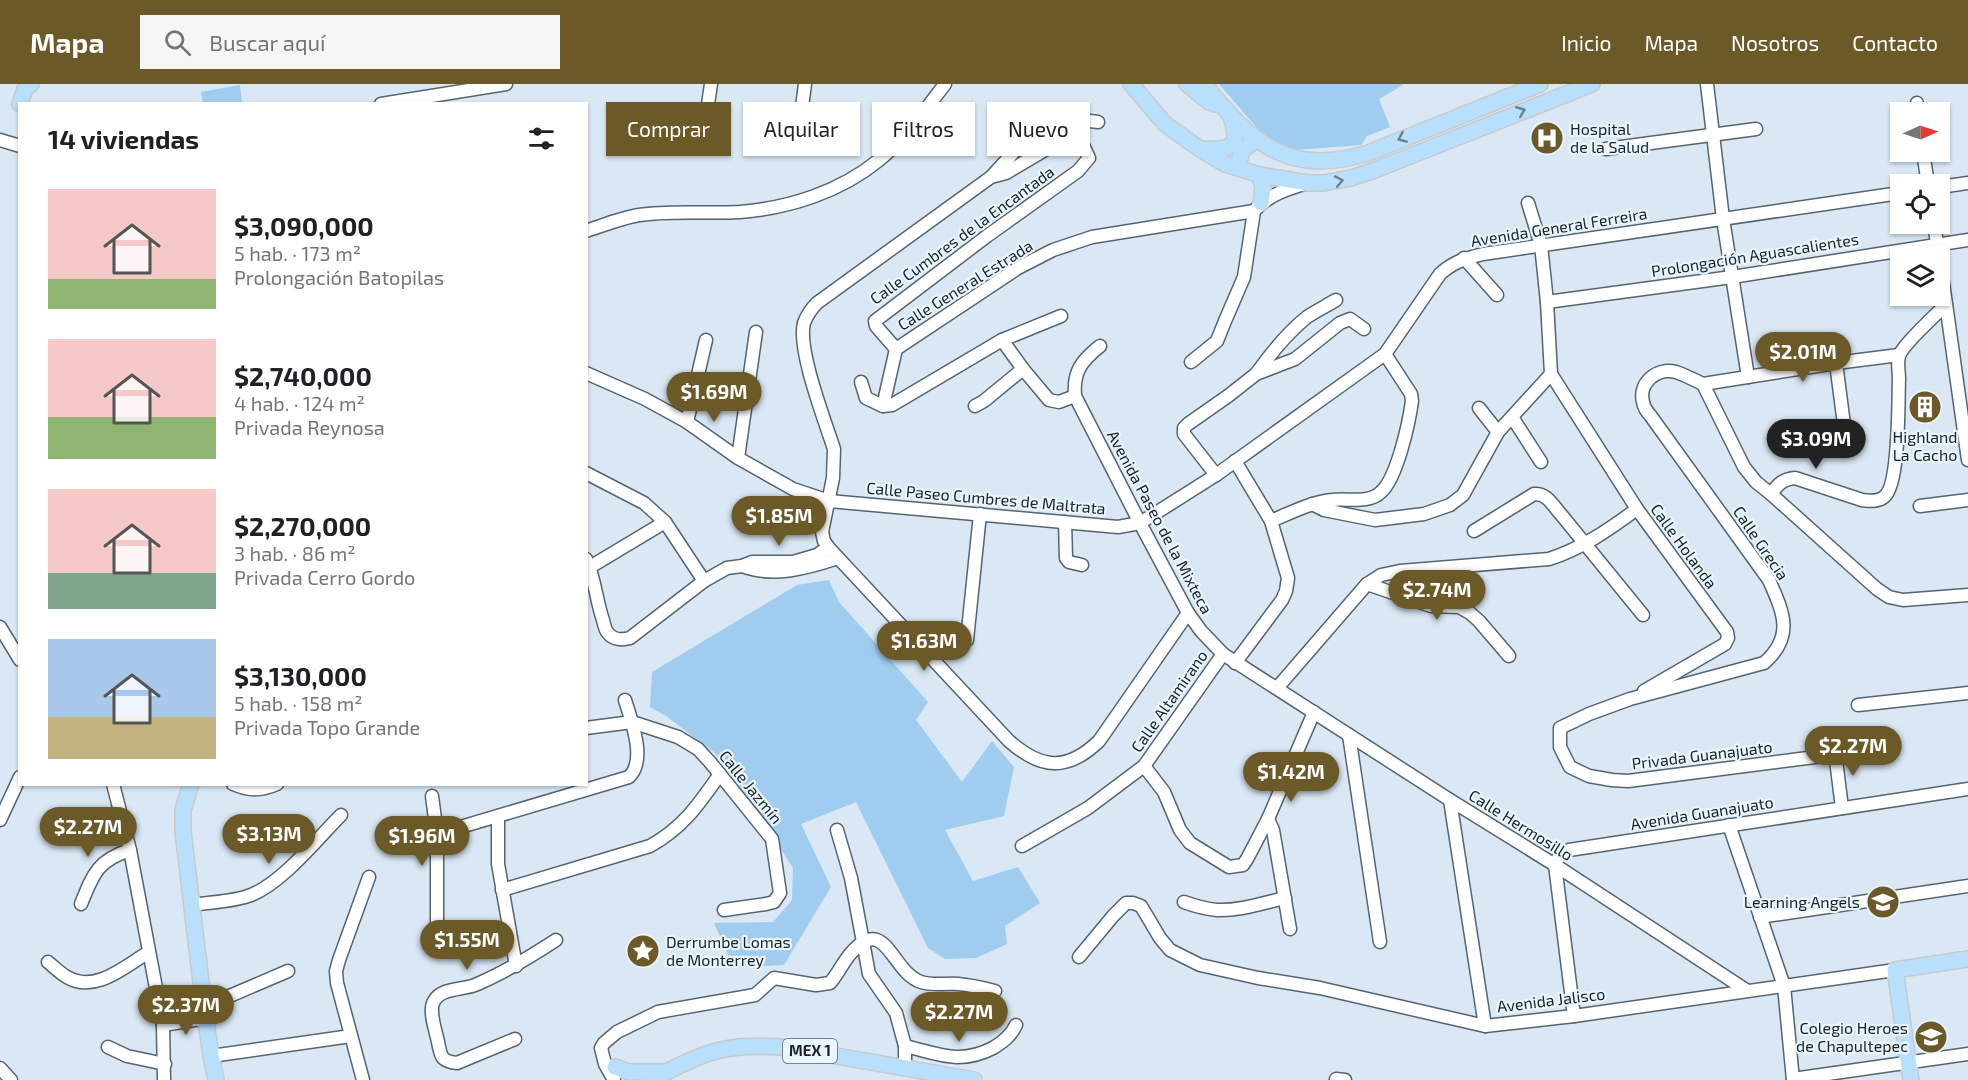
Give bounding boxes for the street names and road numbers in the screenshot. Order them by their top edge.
street label: Calle Cumbres de la Encantada [866,161,1057,308]
street label: Avenida General Ferreira [1469,203,1649,250]
street label: Prolongación Aguascalientes [1650,229,1860,280]
street label: Calle General Estrada [894,235,1036,334]
street label: Avenida Paseo de la Mixteca [1104,427,1217,617]
street label: Calle Paseo Cumbres de Maltrata [866,478,1106,517]
street label: Calle Holanda [1647,500,1722,592]
street label: Calle Grecia [1730,502,1793,583]
street label: Calle Altamirano [1126,646,1211,755]
street label: Privada Guanajuato [1630,736,1774,774]
street label: Calle Jazmín [716,746,787,827]
street label: Calle Hermosillo [1466,785,1577,864]
street label: Avenida Guanajuato [1629,792,1775,834]
street label: Avenida Jalisco [1496,983,1606,1016]
road number: MEX 1 [783,1039,837,1063]

